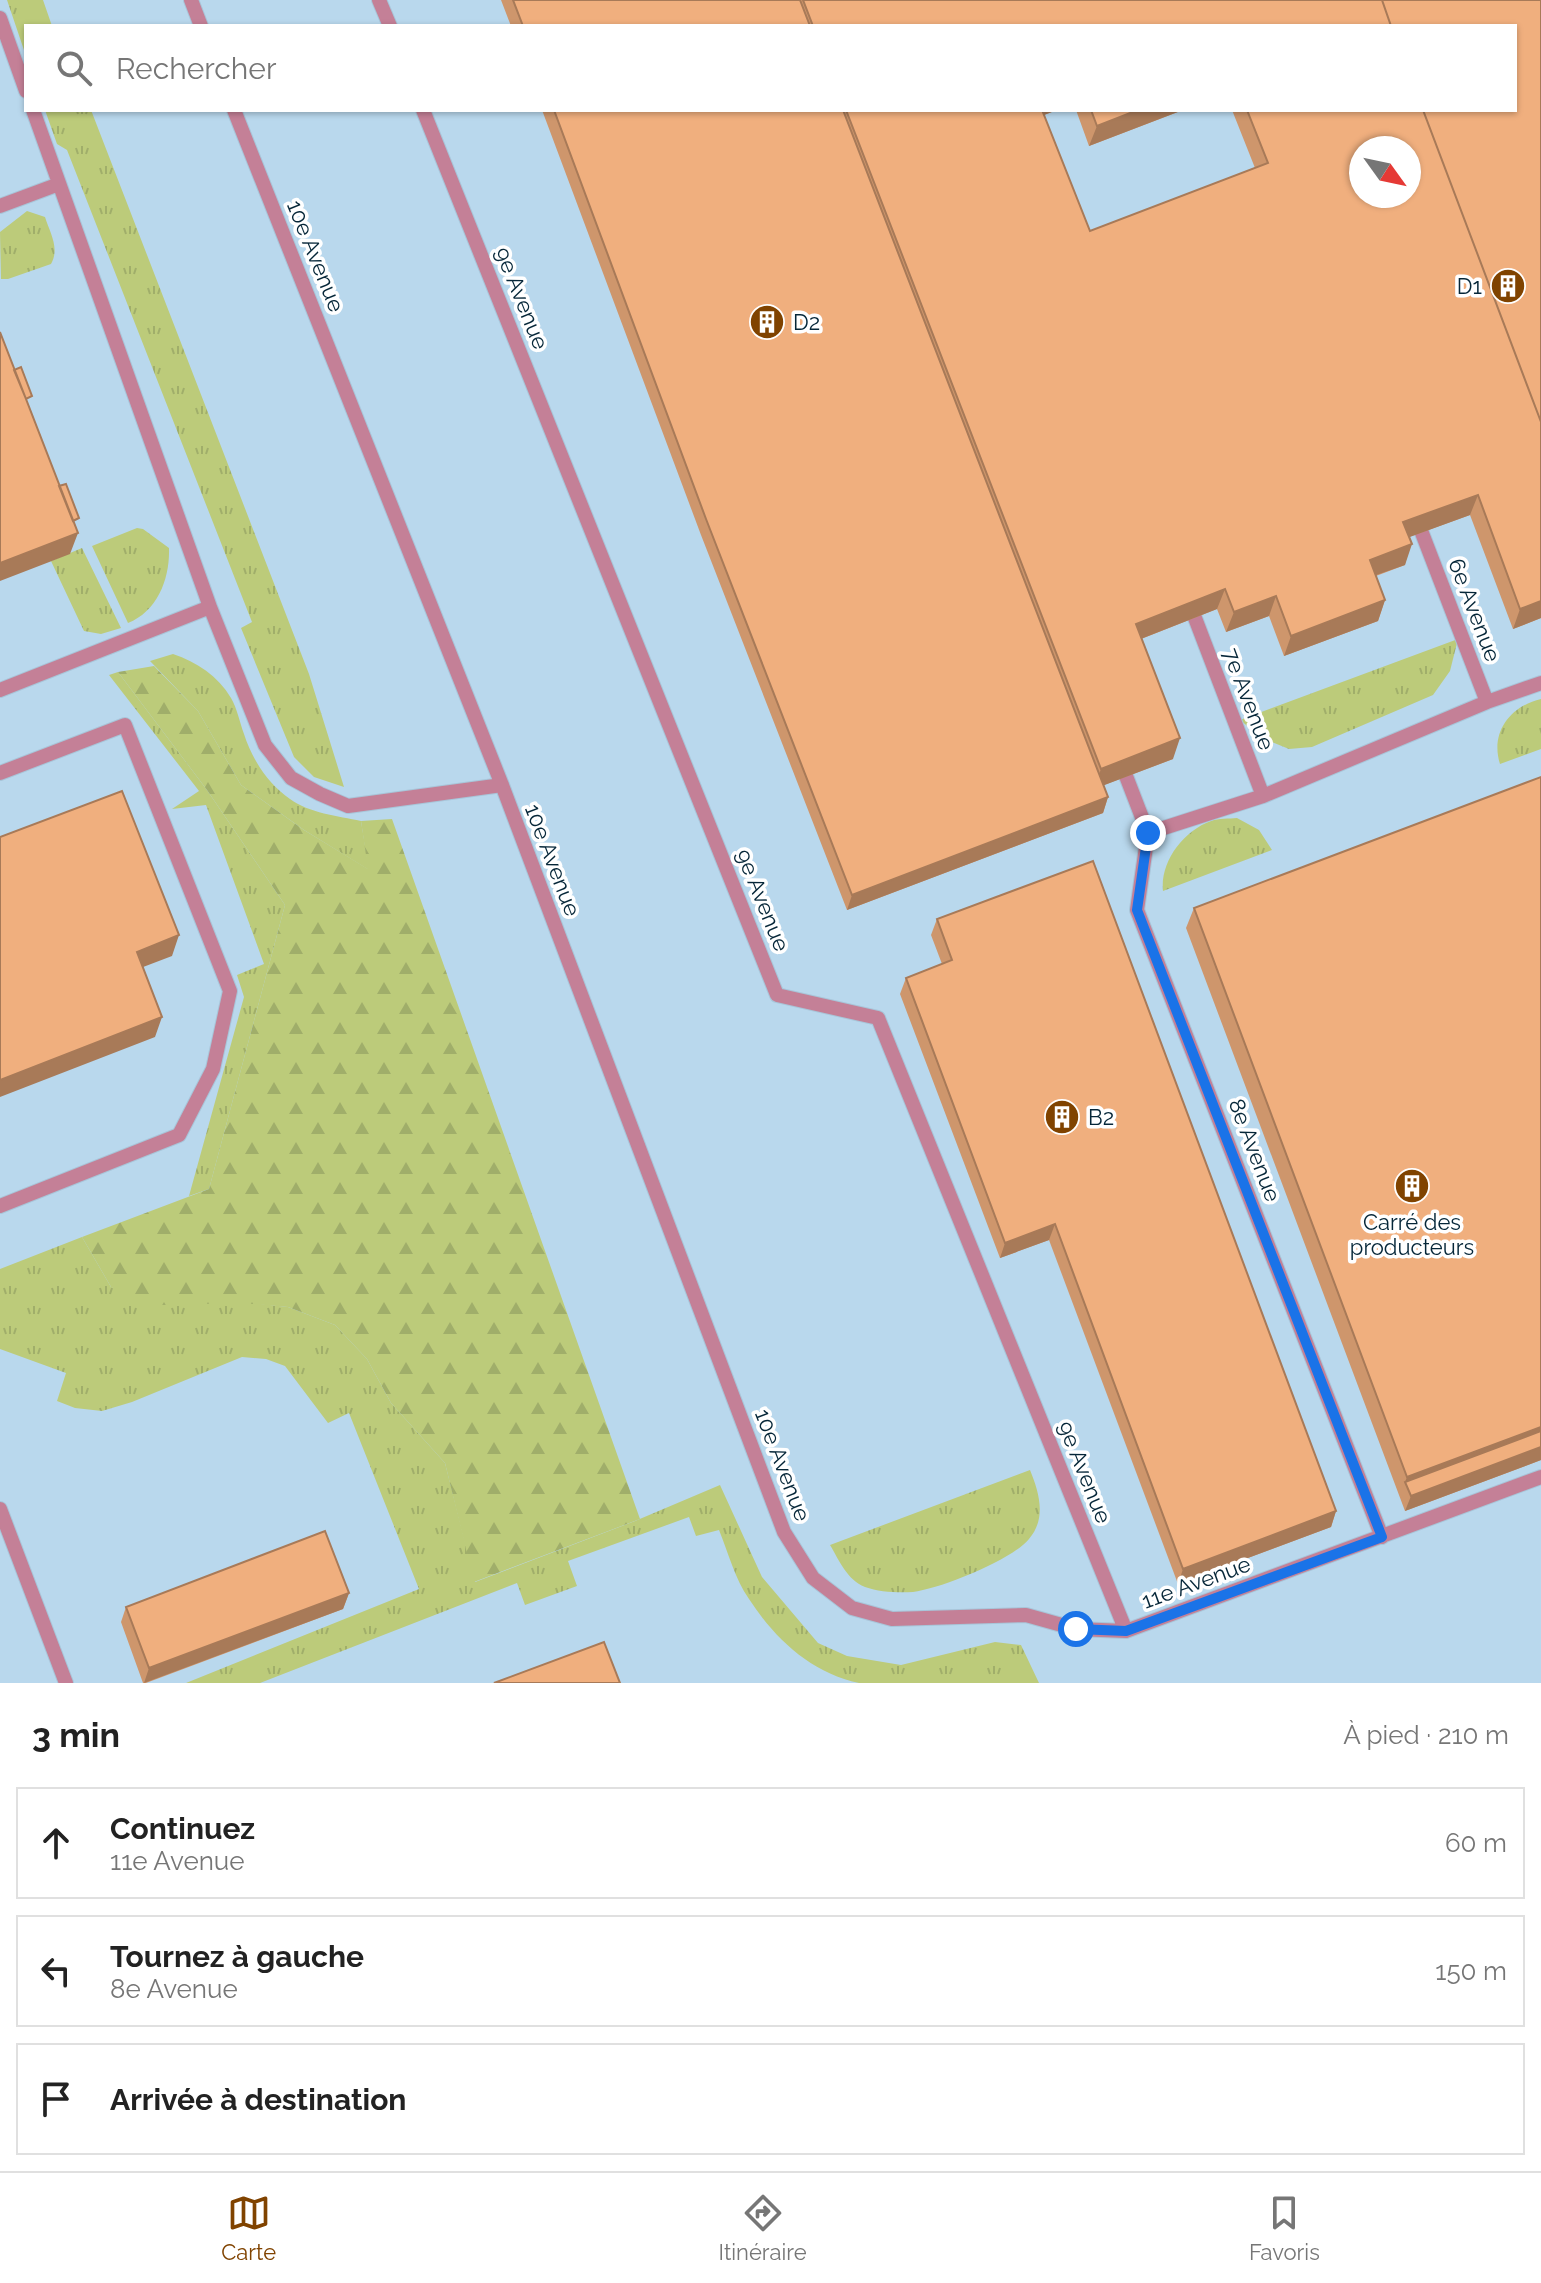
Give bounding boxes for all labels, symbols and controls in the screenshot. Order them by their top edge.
search box [24,24,1517,112]
icon: search [52,46,96,90]
text: Rechercher [116,51,276,86]
north arrow [1349,136,1421,208]
street label: 10e Avenue [282,196,350,316]
street label: 9e Avenue [490,243,554,353]
building icon: D1 [1489,267,1527,305]
place label: D1 [1457,273,1482,299]
building icon: D2 [748,303,786,341]
place label: D2 [793,309,820,335]
street label: 6e Avenue [1443,555,1507,665]
street label: 7e Avenue [1218,644,1280,754]
street label: 10e Avenue [520,800,586,920]
route end [1130,815,1166,851]
street label: 9e Avenue [731,845,795,955]
street label: 8e Avenue [1223,1095,1287,1205]
building icon: B2 [1043,1098,1081,1136]
place label: B2 [1088,1104,1114,1130]
building icon: Carré des producteurs [1393,1167,1431,1205]
place label: Carré des producteurs [1350,1209,1474,1260]
street label: 10e Avenue [750,1405,816,1525]
street label: 9e Avenue [1053,1417,1117,1527]
street label: 11e Avenue [1138,1550,1254,1614]
route start [1058,1611,1094,1647]
text: 3 min [32,1715,120,1755]
text: À pied · 210 m [1343,1720,1509,1750]
text: Continuez [110,1811,255,1846]
icon: ahead [34,1821,78,1865]
text: 60 m [1445,1828,1507,1858]
text: 11e Avenue [110,1846,245,1876]
text: Tournez à gauche [110,1939,364,1974]
icon: left [34,1949,78,1993]
text: 150 m [1435,1956,1507,1986]
text: 8e Avenue [110,1974,238,2004]
icon: arrive [34,2077,78,2121]
text: Arrivée à destination [110,2082,406,2117]
tab: Carte [221,2191,276,2265]
tab: Itinéraire [719,2191,807,2265]
tab: Favoris [1249,2191,1320,2265]

